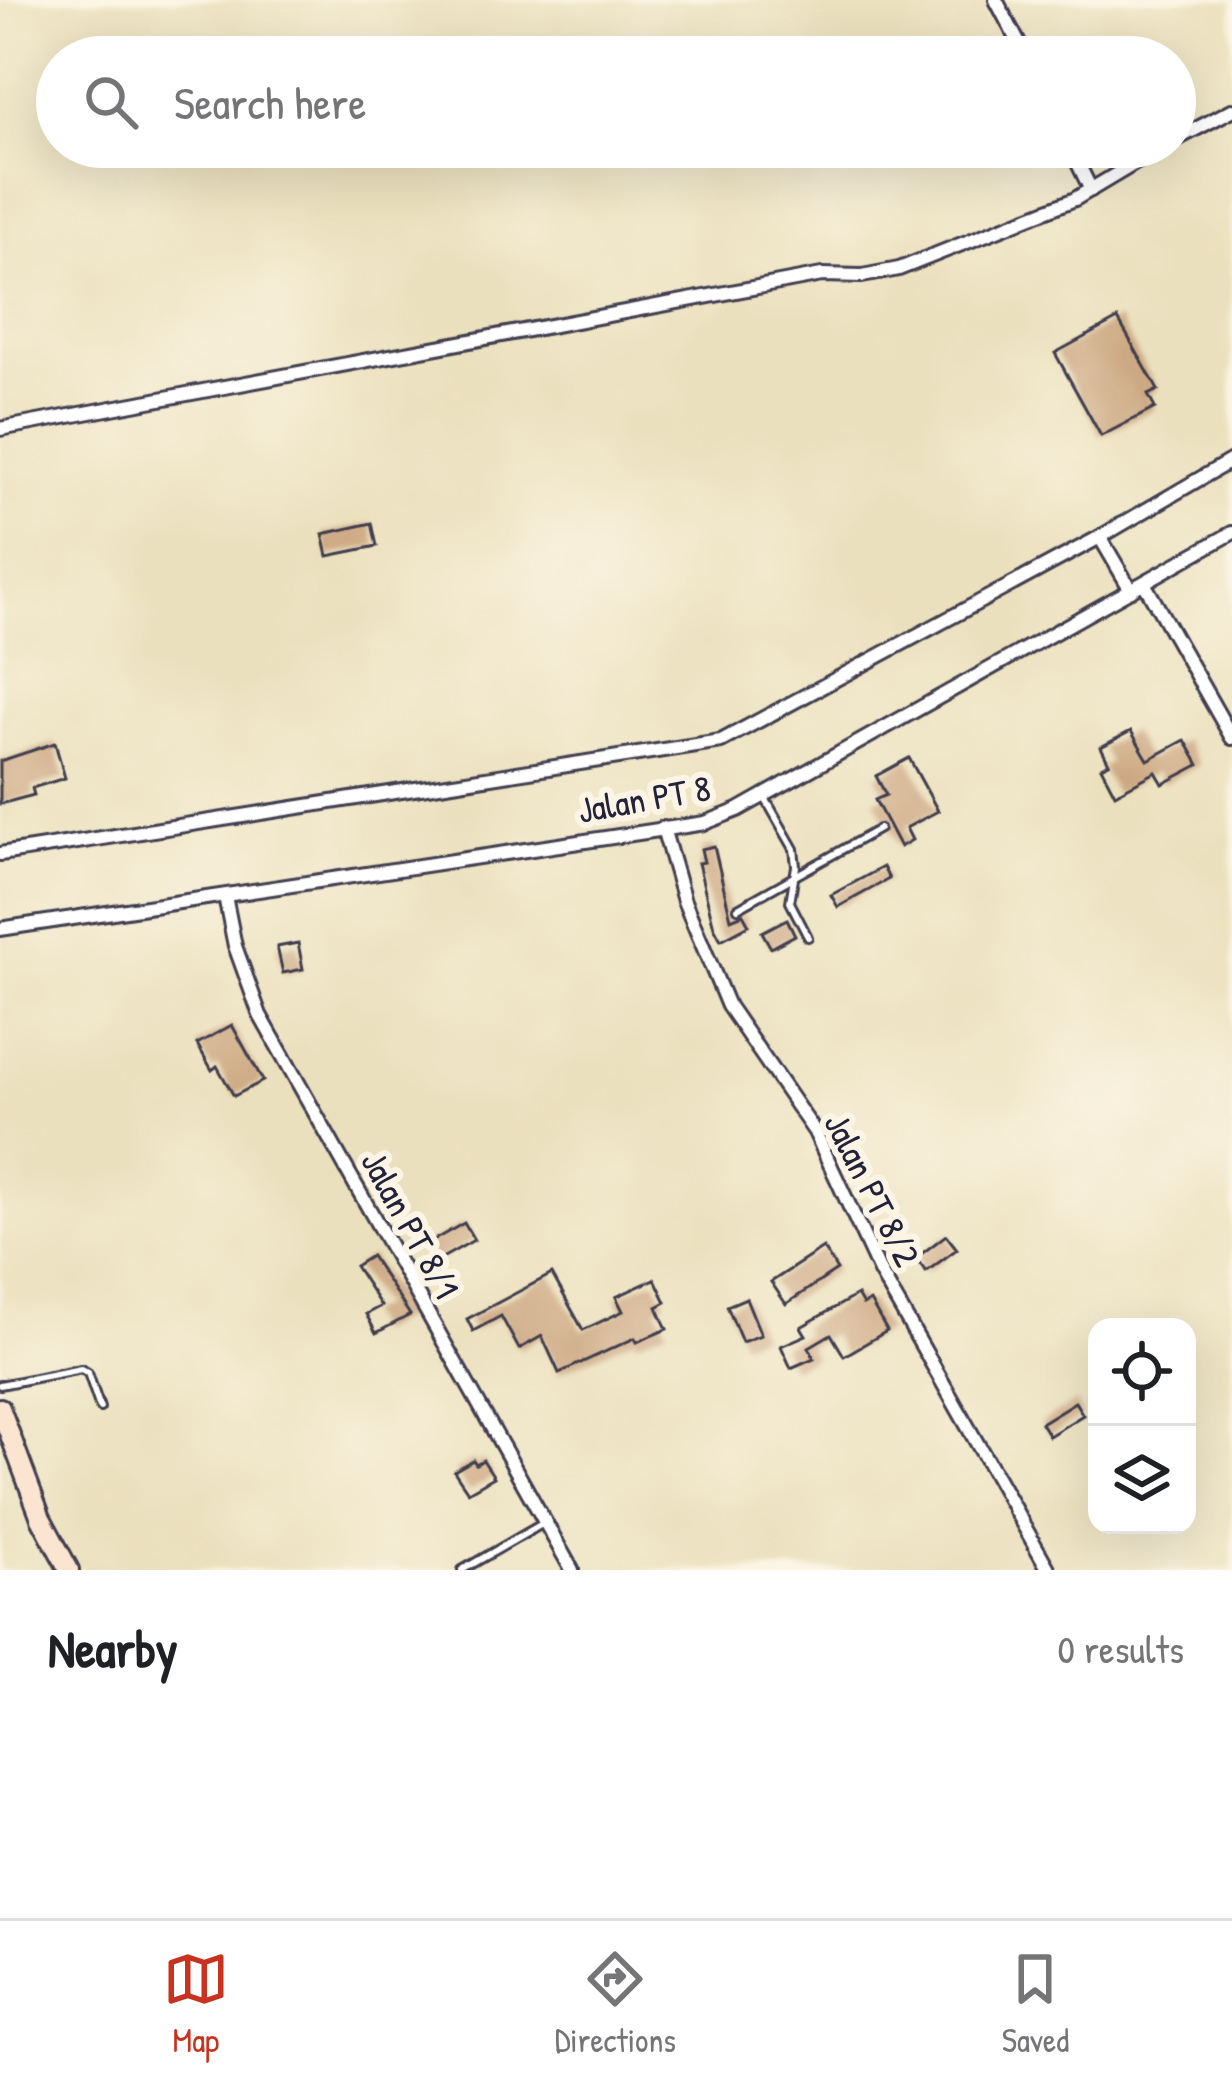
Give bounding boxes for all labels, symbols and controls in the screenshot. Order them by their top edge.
search box [36,36,1196,168]
icon: search [78,69,144,135]
text: Search here [174,72,366,133]
street label: Jalan PT 8 [574,762,714,834]
street label: Jalan PT 8/2 [814,1104,933,1274]
street label: Jalan PT 8/1 [350,1141,472,1307]
map controls [1088,1318,1196,1534]
button: locate [1088,1318,1196,1426]
button: layers [1088,1426,1196,1534]
text: Nearby [48,1614,178,1683]
text: 0 results [1058,1622,1184,1675]
tab: Map [163,1946,229,2062]
tab: Directions [555,1946,676,2062]
tab: Saved [1002,1946,1069,2062]

